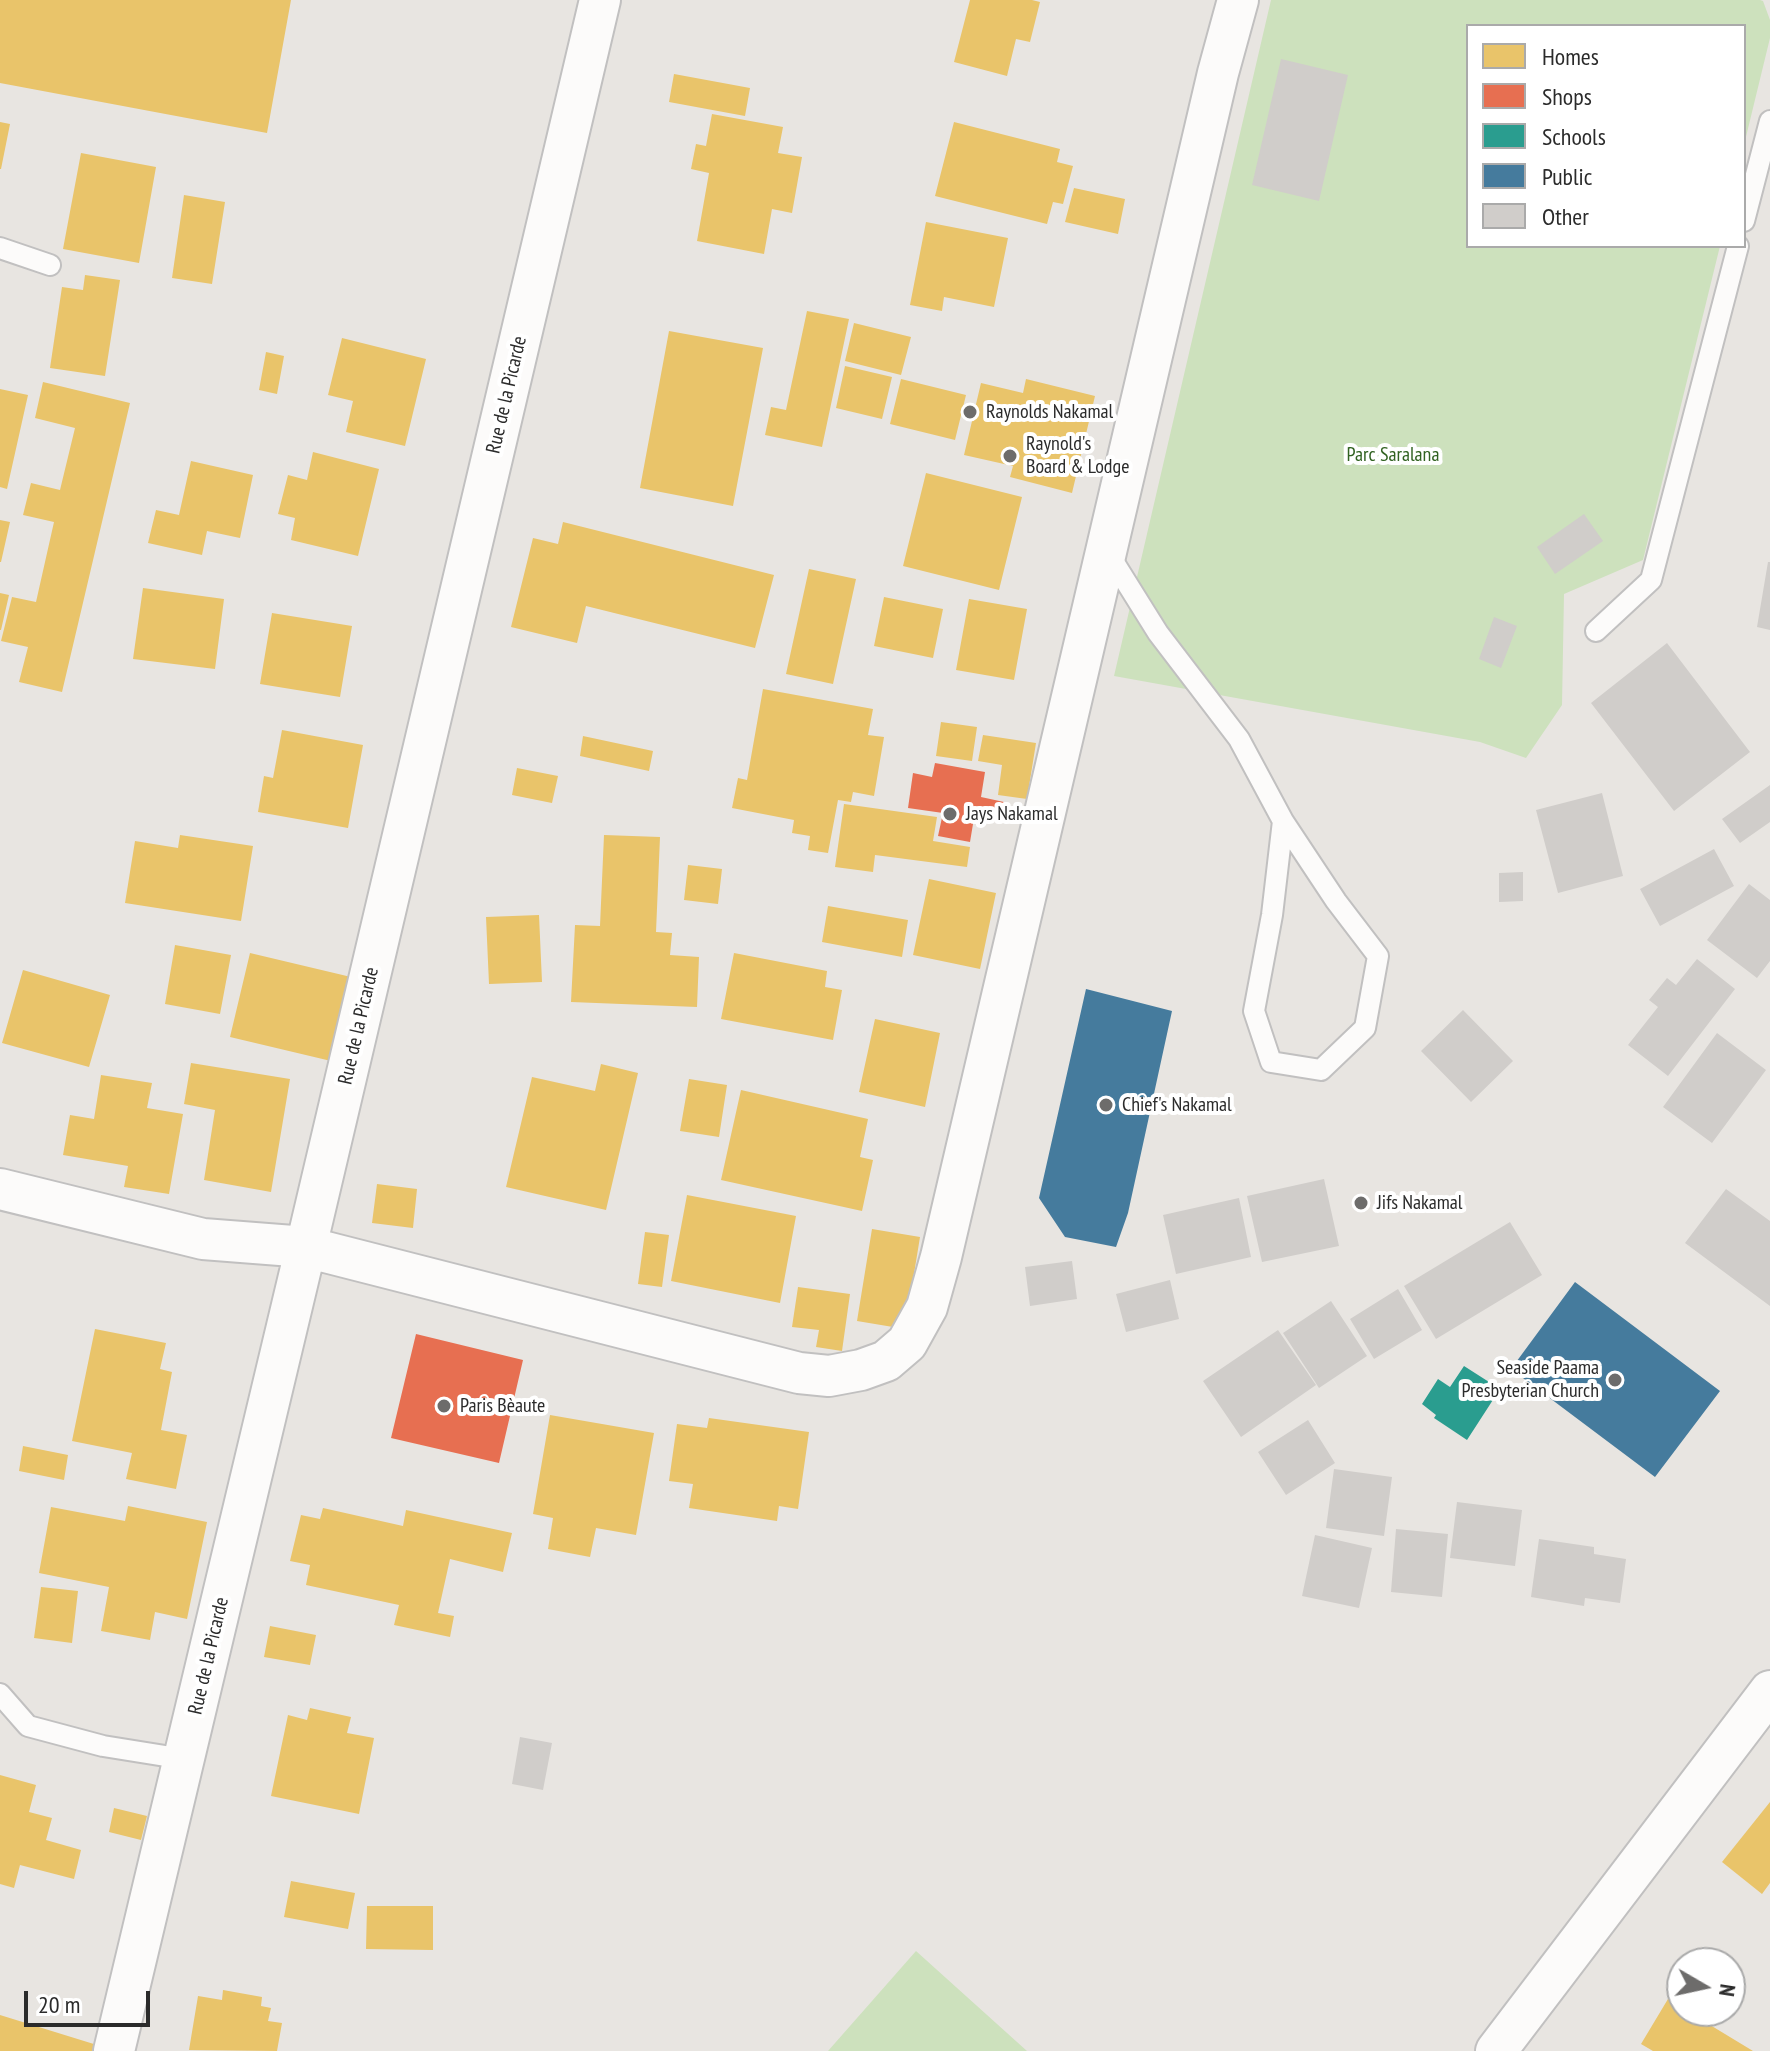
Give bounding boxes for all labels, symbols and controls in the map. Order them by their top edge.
legend [1466,24,1746,248]
text: Homes [1542,41,1599,72]
text: Shops [1542,81,1592,112]
text: Schools [1542,121,1606,152]
text: Public [1542,161,1592,192]
text: Other [1542,201,1589,232]
street label: Rue de la Picarde [482,334,532,456]
place label: Raynolds Nakamal [986,400,1113,424]
marker: Raynolds Nakamal [961,403,979,421]
place label: Raynold's Board & Lodge [1026,432,1129,479]
park label: Parc Saralana [1347,443,1439,467]
marker: Raynold's Board & Lodge [1001,447,1019,465]
place label: Jays Nakamal [966,802,1058,826]
marker: Jays Nakamal [941,805,959,823]
street label: Rue de la Picarde [334,965,384,1087]
place label: Chief's Nakamal [1122,1093,1232,1117]
marker: Chief's Nakamal [1097,1096,1115,1114]
place label: Jifs Nakamal [1377,1191,1462,1215]
marker: Jifs Nakamal [1352,1194,1370,1212]
place label: Seaside Paama Presbyterian Church [1462,1356,1599,1403]
marker: Seaside Paama Presbyterian Church [1606,1371,1624,1389]
place label: Paris Bèaute [460,1394,545,1418]
marker: Paris Bèaute [435,1397,453,1415]
street label: Rue de la Picarde [184,1595,234,1717]
north arrow [1666,1947,1746,2027]
scale bar [28,1975,154,2025]
text: N [1713,1982,1742,1998]
text: 20 m [38,1989,80,2020]

